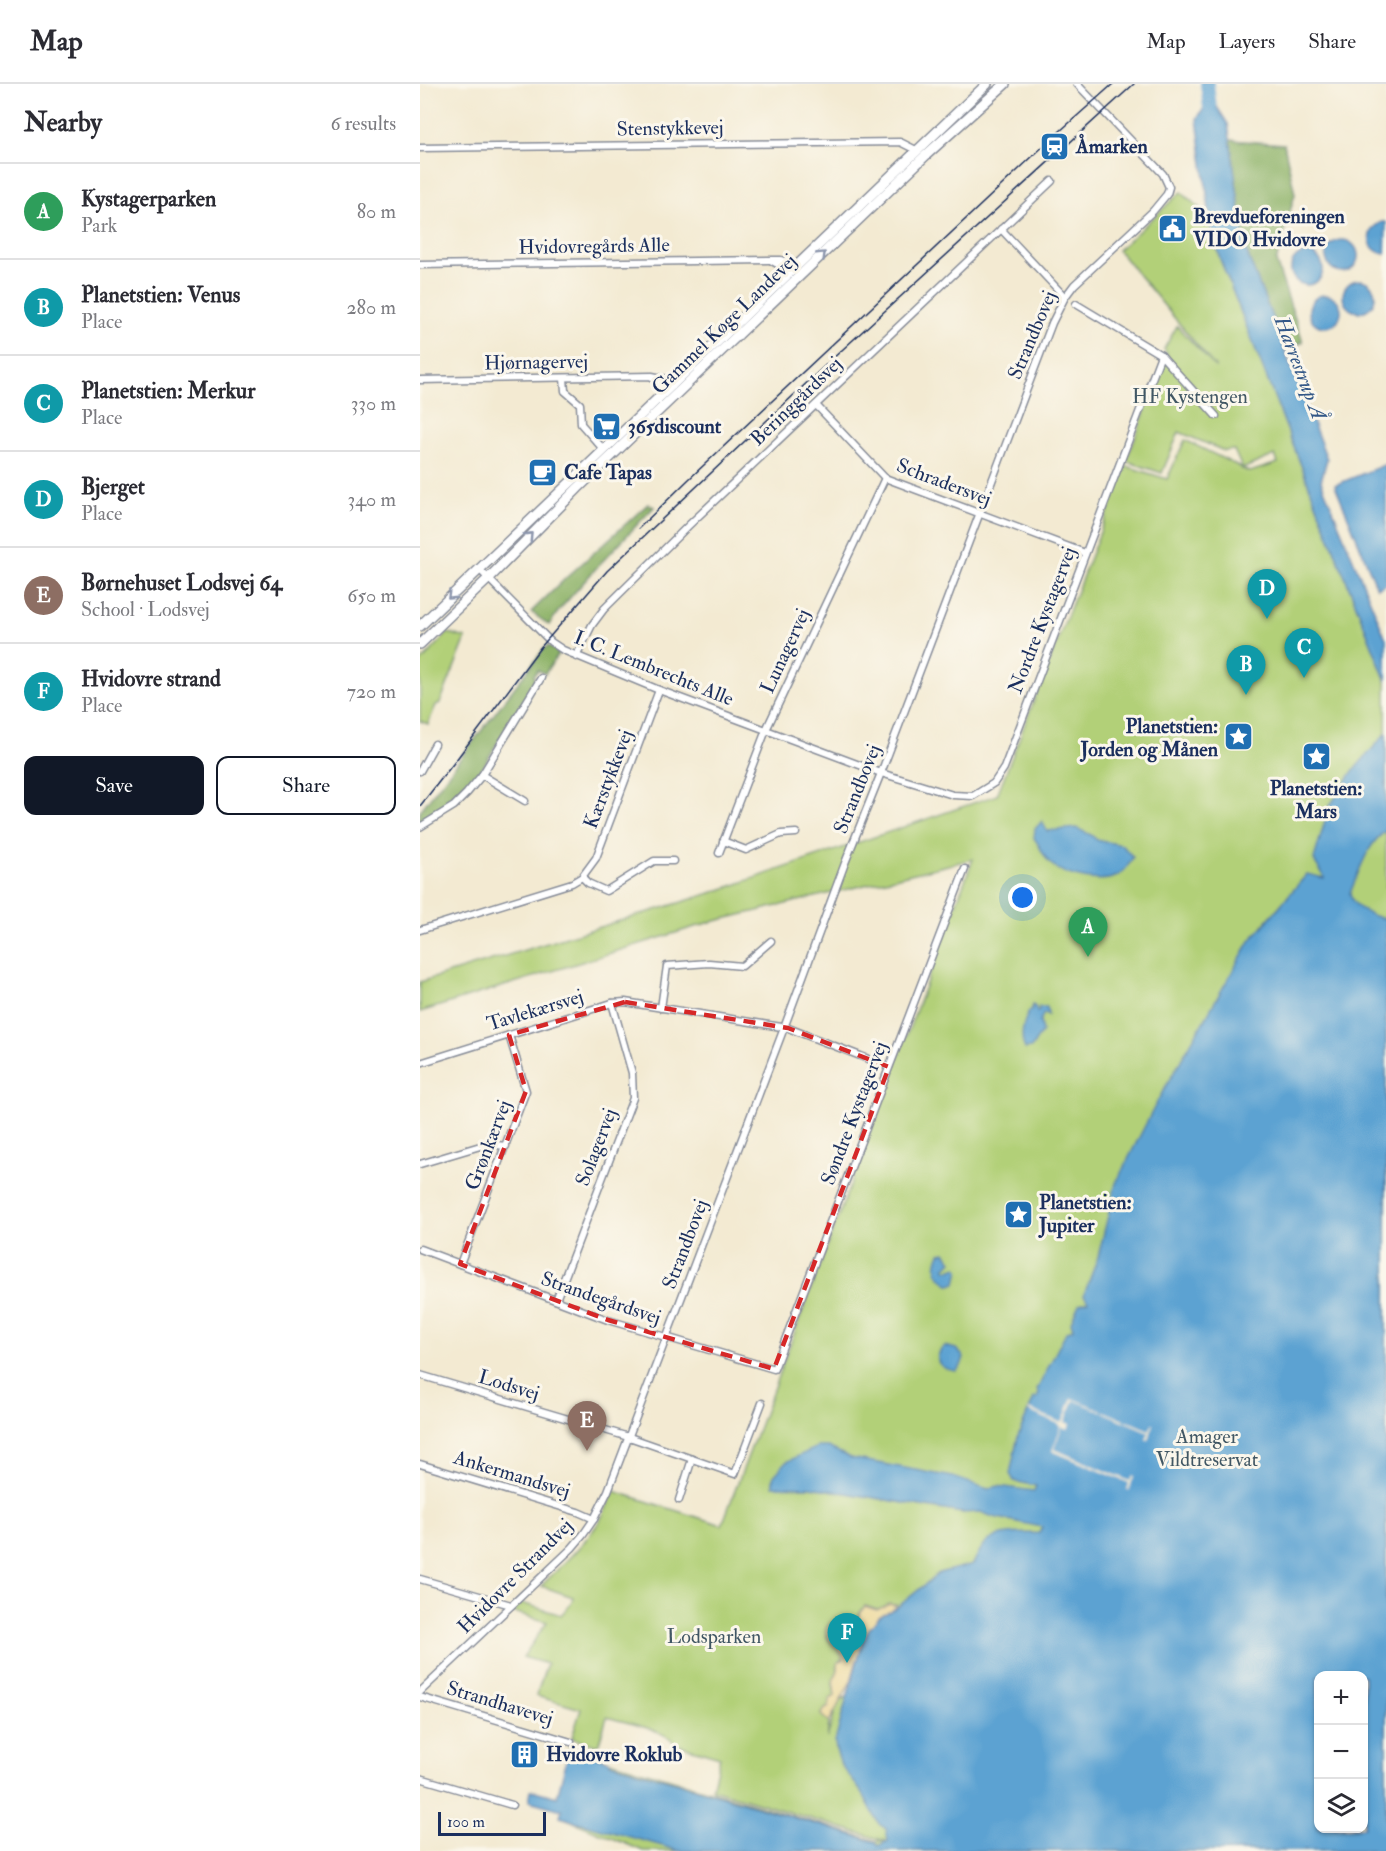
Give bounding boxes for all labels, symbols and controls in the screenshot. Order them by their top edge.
text: Map [30,24,83,59]
text: Map [1146,28,1186,55]
text: Layers [1219,28,1275,55]
text: Share [1308,28,1356,55]
text: Nearby [24,107,102,139]
text: 6 results [330,111,396,136]
street label: Stenstykkevej [616,115,724,141]
station icon: Åmarken [1039,130,1071,162]
place label: Åmarken [1075,133,1148,159]
text: Kystagerparken [81,185,216,213]
text: A [37,199,50,224]
text: 80 m [357,199,396,224]
place label: Brevdueforeningen VIDO Hvidovre [1192,204,1346,252]
public building icon: Brevdueforeningen VIDO Hvidovre [1156,212,1188,244]
text: Park [81,213,117,238]
street label: Hvidovregårds Alle [518,232,670,260]
street label: Gammel Køge Landevej [646,248,802,400]
one-way arrow [814,252,825,263]
text: Planetstien: Venus [81,281,240,309]
street label: Strandbovej [1002,287,1062,383]
text: B [37,295,50,320]
text: 280 m [346,295,396,320]
text: Place [81,309,122,334]
water label: Harrestrup Å [1267,311,1333,426]
street label: Hjørnagervej [484,349,588,375]
street label: Beringgårdsvej [745,351,847,451]
text: Planetstien: Merkur [81,377,255,405]
park label: HF Kystengen [1132,384,1248,409]
text: C [36,391,51,416]
text: 330 m [351,391,396,416]
text: Place [81,405,122,430]
supermarket icon: 365discount [591,410,623,442]
place label: 365discount [628,414,722,439]
street label: Schradersvej [893,453,995,511]
cafe icon: Cafe Tapas [527,456,559,488]
place label: Cafe Tapas [564,460,652,486]
text: Bjerget [81,473,145,501]
text: D [35,487,52,512]
text: 340 m [348,487,396,512]
text: Place [81,501,122,526]
one-way arrow [522,532,533,543]
street label: Nordre Kystagervej [1003,543,1081,697]
text: Børnehuset Lodsvej 64 [81,569,282,597]
pin: D [1248,570,1286,619]
text: E [36,583,51,608]
text: 650 m [347,583,396,608]
one-way arrow [447,589,458,600]
text: School · Lodsvej [81,597,210,622]
street label: Lunagervej [755,605,815,697]
street label: I. C. Lembrechts Alle [571,625,737,711]
pin: C [1284,628,1324,678]
pin: B [1226,646,1266,695]
text: Hvidovre strand [81,665,221,693]
text: F [37,679,50,704]
text: 720 m [347,679,396,704]
text: Place [81,693,122,718]
place label: Planetstien: Jorden og Månen [1079,714,1219,763]
place icon: Planetstien: Jorden og Månen [1223,721,1255,753]
street label: Kærstykkevej [578,726,638,832]
street label: Strandbovej [828,741,886,837]
place icon: Planetstien: Mars [1300,741,1332,773]
button: Save [24,756,204,815]
button: Share [216,756,396,815]
place label: Planetstien: Mars [1270,776,1362,824]
your location [1008,883,1037,912]
pin: A [1068,908,1108,957]
street label: Tavlekærsvej [484,983,586,1037]
street label: Søndre Kystagervej [815,1038,893,1188]
street label: Grønkærvej [459,1096,517,1194]
street label: Solagervej [570,1105,622,1189]
place label: Planetstien: Jupiter [1038,1190,1131,1239]
street label: Strandbovej [656,1196,714,1292]
place icon: Planetstien: Jupiter [1002,1198,1034,1230]
street label: Strandegårdsvej [538,1266,664,1330]
street label: Lodsvej [476,1364,542,1406]
pin: E [568,1402,606,1451]
park label: Amager Vildtreservat [1156,1424,1259,1472]
street label: Ankermandsvej [450,1444,573,1504]
street label: Hvidovre Strandvej [452,1513,578,1639]
pin: F [828,1614,866,1663]
park label: Lodsparken [667,1624,761,1650]
map controls [1314,1671,1368,1833]
button: + [1314,1671,1368,1725]
street label: Strandhavevej [444,1675,556,1731]
button: − [1314,1725,1368,1779]
building icon: Hvidovre Roklub [509,1738,541,1770]
place label: Hvidovre Roklub [546,1742,682,1767]
button: layers [1314,1779,1368,1833]
scale bar [438,1809,546,1836]
text: 100 m [447,1812,485,1832]

